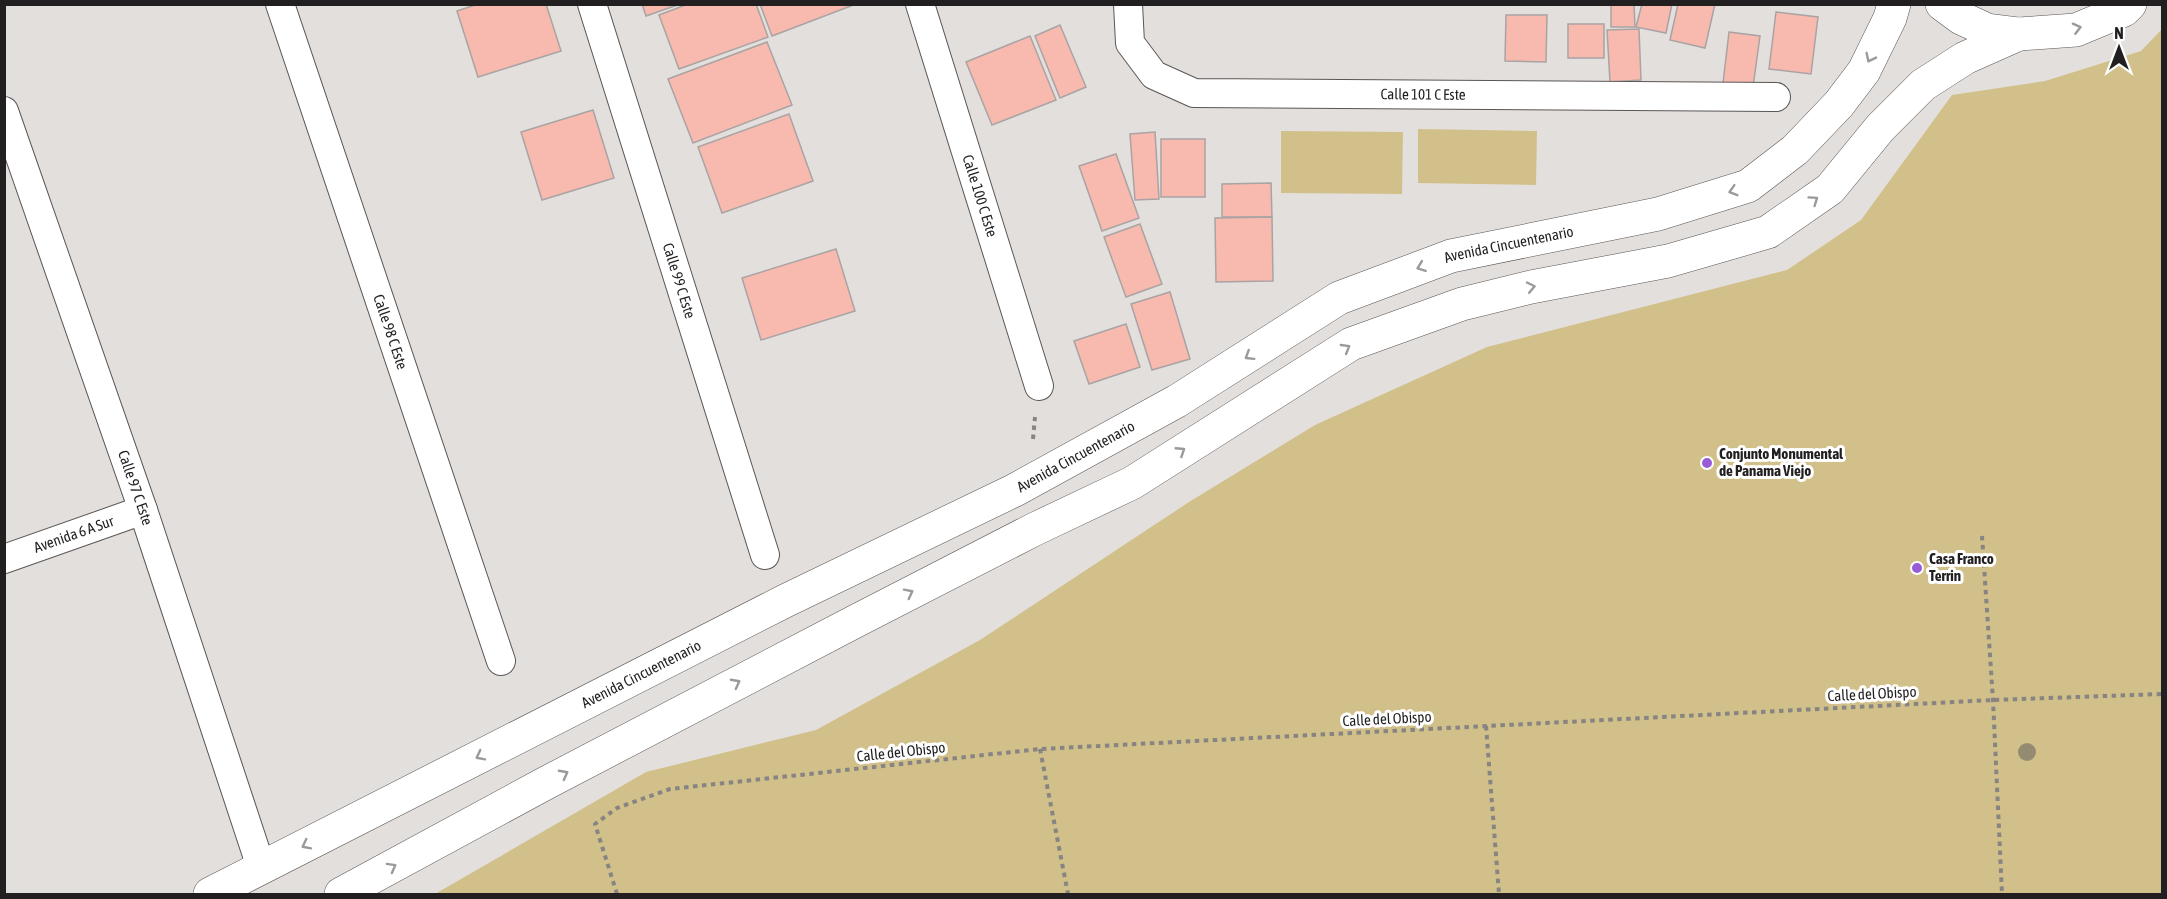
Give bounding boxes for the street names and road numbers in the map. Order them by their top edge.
street label: Calle 101 C Este [1380,85,1466,103]
street label: Calle 100 C Este [959,153,1001,239]
street label: Avenida Cincuentenario [1441,222,1575,266]
street label: Calle 99 C Este [660,241,699,321]
street label: Calle 98 C Este [370,292,411,372]
street label: Avenida Cincuentenario [1014,417,1137,495]
street label: Calle 97 C Este [115,448,156,527]
street label: Avenida 6 A Sur [31,512,116,556]
street label: Avenida Cincuentenario [578,636,704,711]
street label: Calle del Obispo [1827,683,1917,704]
street label: Calle del Obispo [1342,708,1432,729]
street label: Calle del Obispo [856,738,946,765]

